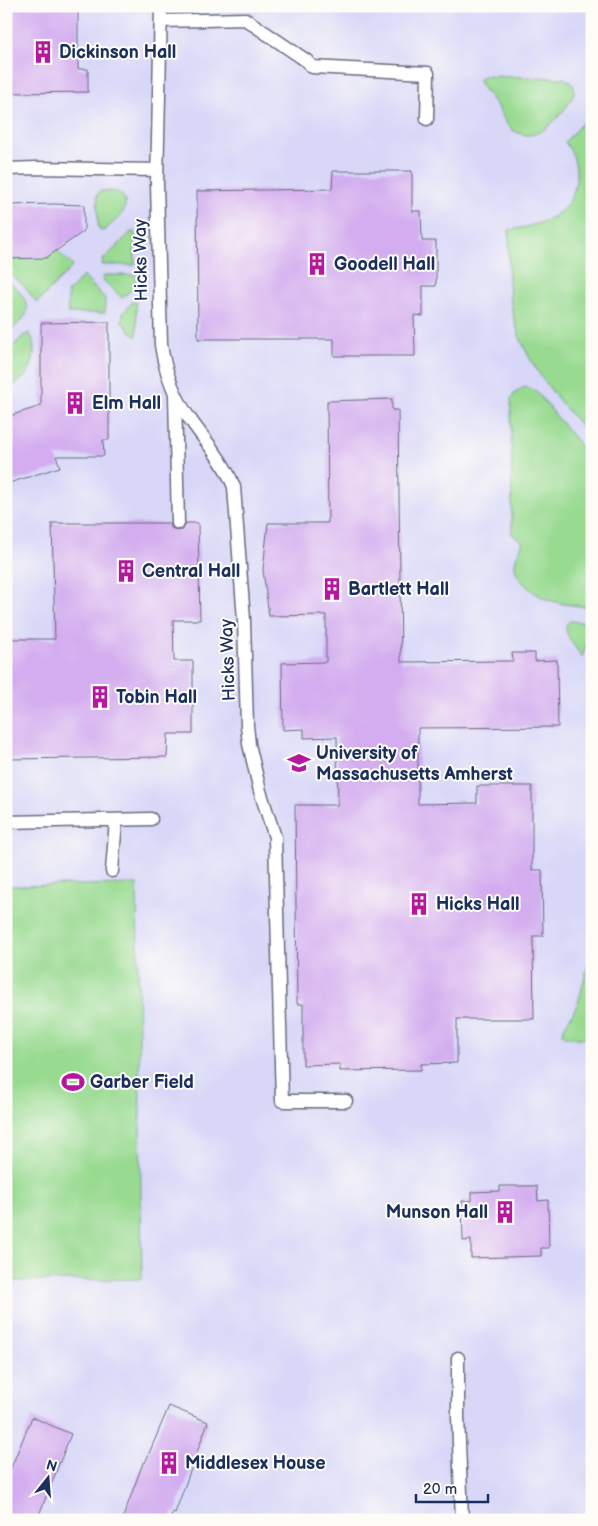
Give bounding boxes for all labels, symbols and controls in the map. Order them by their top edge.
building icon: Dickinson Hall [30,39,56,65]
place label: Dickinson Hall [59,42,176,63]
street label: Hicks Way [130,218,152,301]
building icon: Goodell Hall [304,251,330,277]
place label: Goodell Hall [334,254,435,275]
building icon: Elm Hall [62,390,88,416]
place label: Elm Hall [92,393,161,414]
building icon: Central Hall [113,558,139,584]
place label: Central Hall [142,561,240,582]
building icon: Bartlett Hall [319,576,345,602]
place label: Bartlett Hall [348,579,449,600]
street label: Hicks Way [216,618,240,702]
building icon: Tobin Hall [87,684,113,710]
place label: Tobin Hall [116,687,197,708]
place label: University of Massachusetts Amherst [316,743,513,785]
school or university icon: University of Massachusetts Amherst [286,750,312,776]
building icon: Hicks Hall [406,891,432,917]
place label: Hicks Hall [436,894,519,915]
sports icon: Garber Field [60,1069,86,1095]
place label: Garber Field [90,1072,194,1093]
building icon: Munson Hall [492,1199,518,1225]
place label: Munson Hall [386,1202,488,1223]
building icon: Middlesex House [156,1450,182,1476]
place label: Middlesex House [185,1453,326,1474]
north arrow [22,1454,72,1504]
text: N [44,1456,59,1476]
scale bar [416,1471,488,1503]
text: 20 m [423,1480,457,1499]

